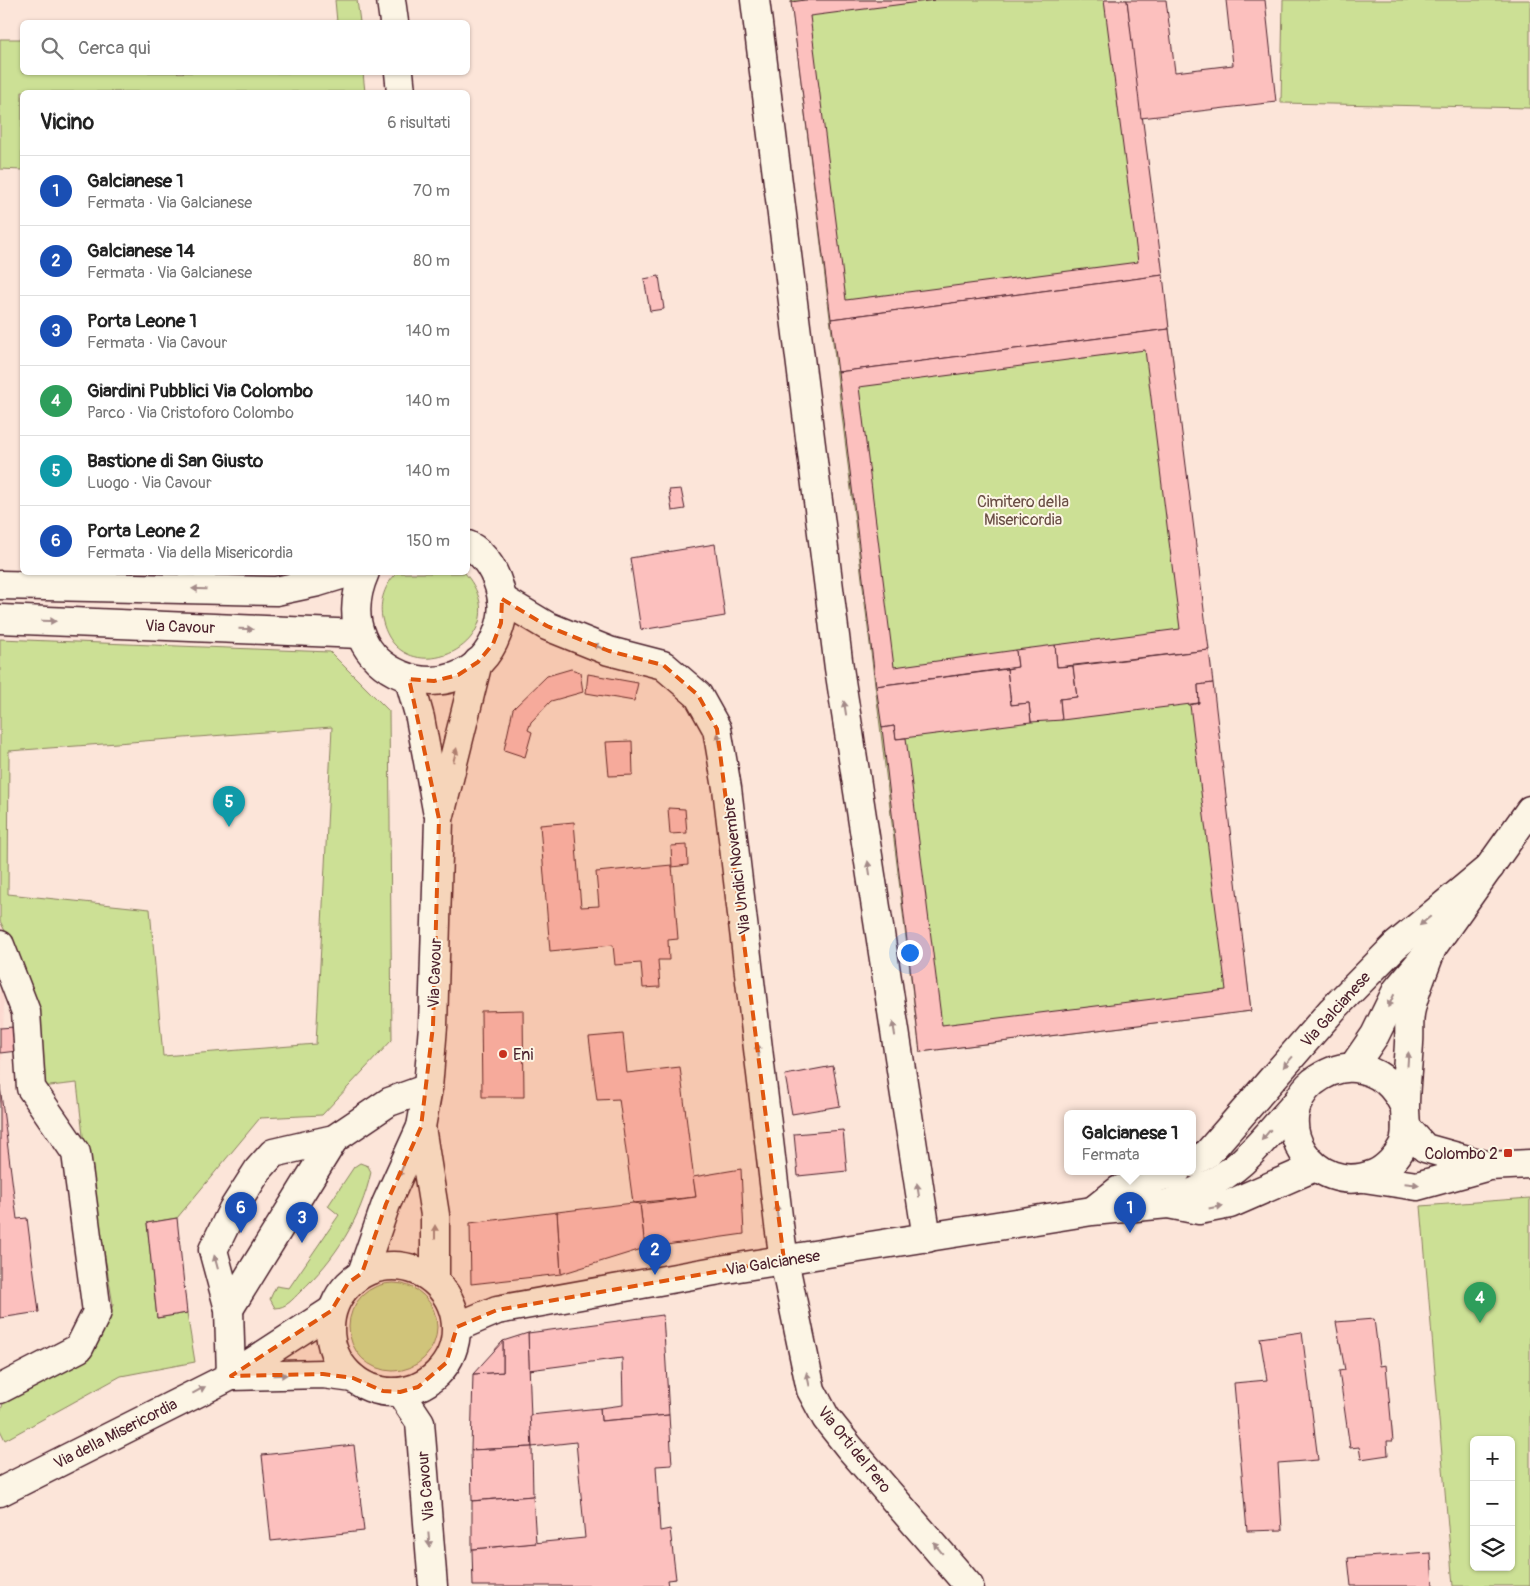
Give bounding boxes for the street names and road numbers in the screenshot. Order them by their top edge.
street label: Via Cavour [145,616,216,638]
street label: Via Undici Novembre [719,796,755,935]
street label: Via Cavour [424,937,446,1008]
street label: Via Galcianese [1296,968,1375,1052]
street label: Via Galcianese [725,1246,822,1280]
street label: Via della Misericordia [50,1394,181,1474]
street label: Via Orti del Pero [813,1402,896,1497]
street label: Via Cavour [413,1450,439,1522]

